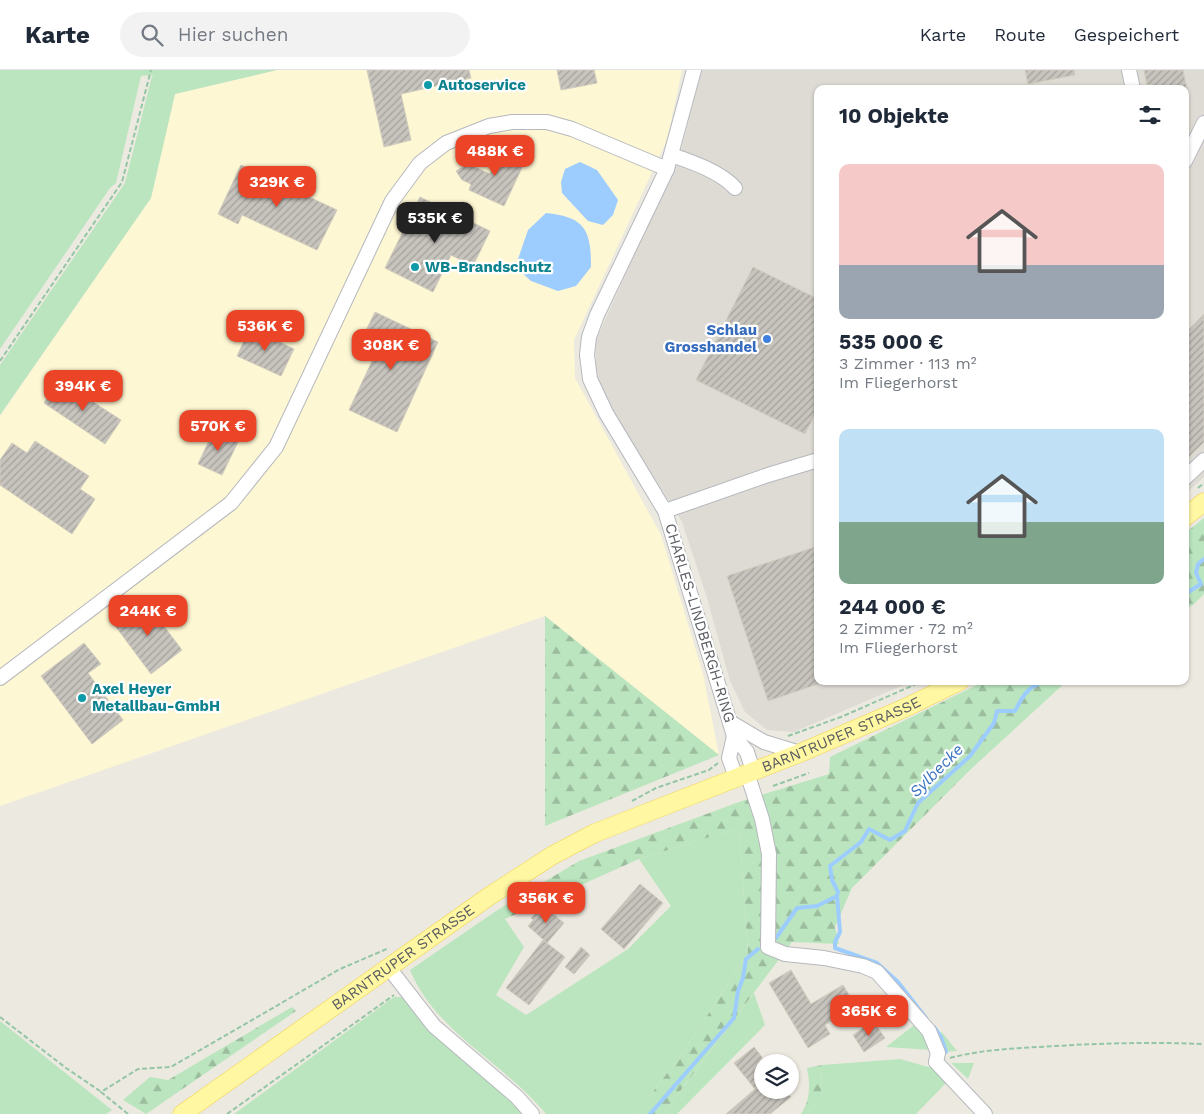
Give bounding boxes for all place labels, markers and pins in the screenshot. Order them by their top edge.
place label: Autoservice [438,76,526,94]
marker: Autoservice [422,79,434,91]
pin: 488K € [454,134,536,177]
pin: 329K € [236,166,318,208]
pin: 535K € [394,202,476,244]
place label: WB-Brandschutz [425,258,552,276]
marker: WB-Brandschutz [409,261,421,273]
pin: 536K € [224,310,306,352]
place label: Schlau Grosshandel [665,321,757,356]
pin: 308K € [350,328,432,371]
marker: Schlau Grosshandel [761,333,773,345]
pin: 394K € [42,370,124,412]
pin: 570K € [177,410,259,452]
pin: 244K € [107,594,189,637]
place label: Axel Heyer Metallbau-GmbH [92,680,220,715]
marker: Axel Heyer Metallbau-GmbH [76,692,88,704]
pin: 356K € [505,882,587,924]
pin: 365K € [828,994,910,1037]

